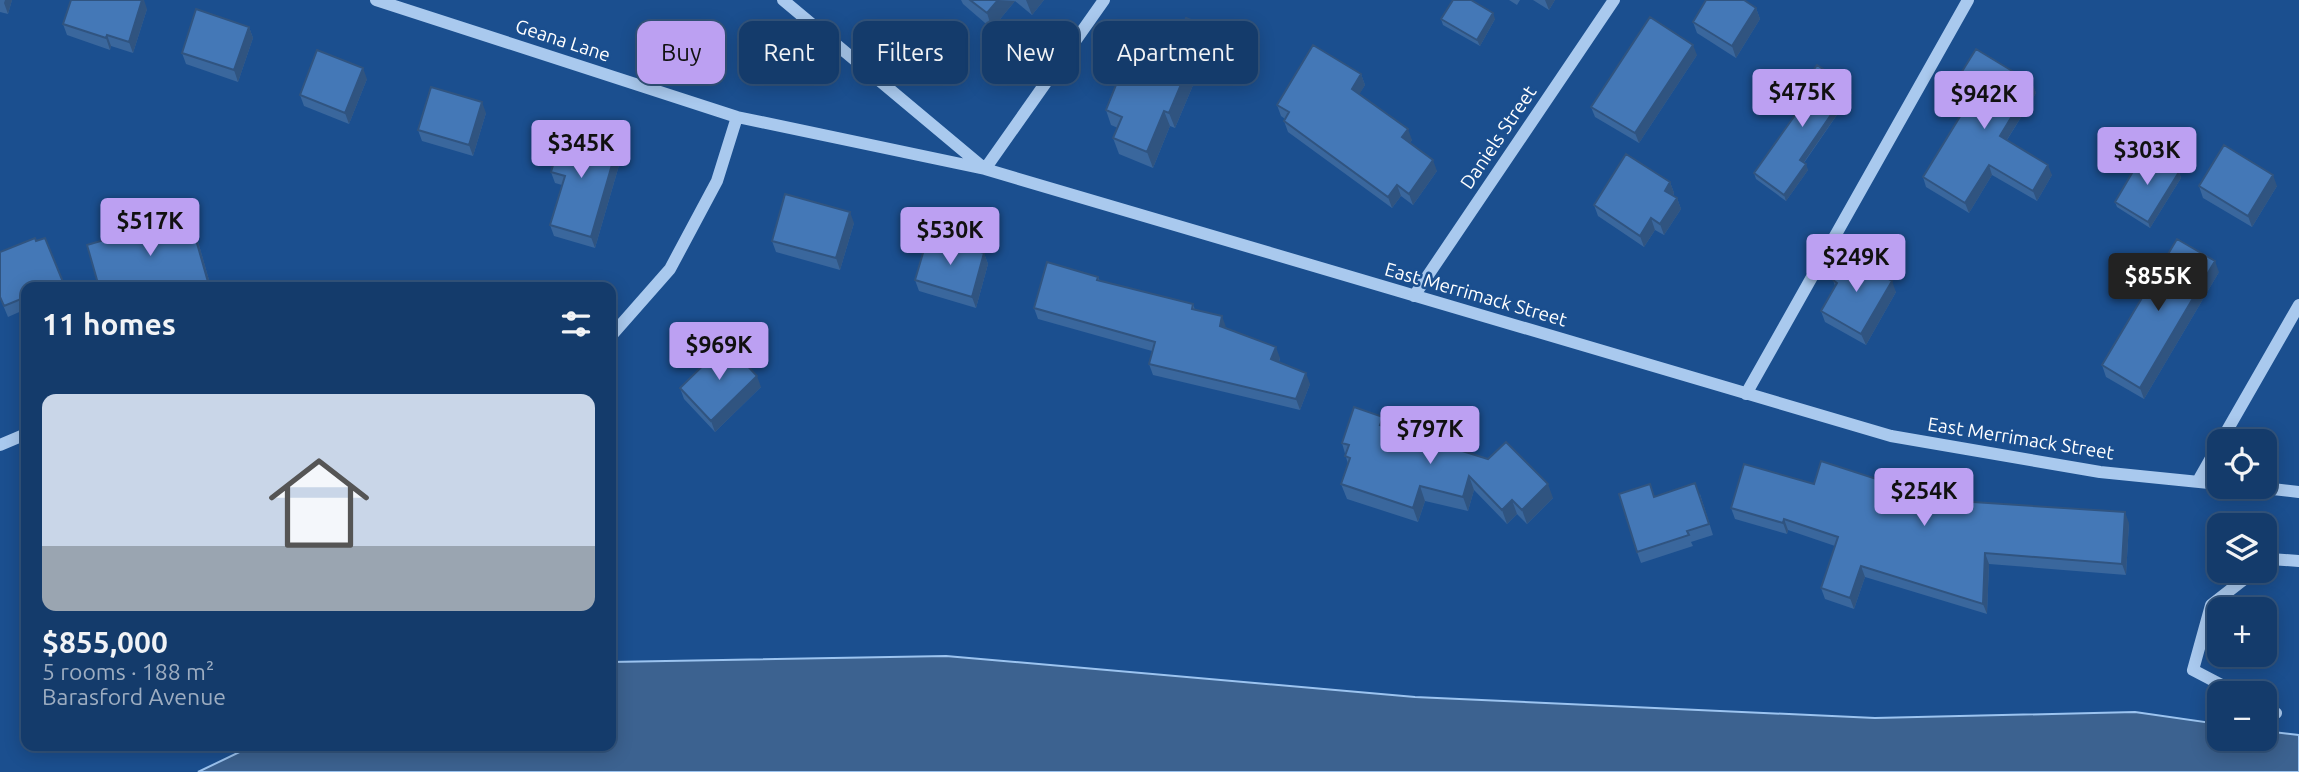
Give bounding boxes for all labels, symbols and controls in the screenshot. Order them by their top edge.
street label: Geana Lane [513,14,613,66]
chip: Buy [637,21,725,84]
chip: Rent [739,21,839,84]
chip: Filters [853,21,968,84]
chip: New [982,21,1079,84]
chip: Apartment [1093,21,1258,84]
pin: $475K [1753,69,1851,129]
pin: $942K [1935,72,2033,131]
text: $475K [1768,79,1836,104]
street label: Daniels Street [1455,81,1541,193]
text: $942K [1950,81,2018,106]
pin: $345K [532,120,630,180]
pin: $303K [2098,128,2196,187]
text: $345K [547,130,615,155]
text: $303K [2113,137,2181,162]
pin: $517K [101,198,199,258]
text: $517K [116,208,184,233]
pin: $530K [901,208,999,267]
text: $530K [916,217,984,242]
pin: $249K [1807,234,1905,294]
text: $249K [1822,244,1890,269]
pin: $855K [2109,254,2207,313]
street label: East Merrimack Street [1382,257,1570,331]
text: $855K [2124,263,2192,288]
icon: filters [557,305,595,343]
text: 11 homes [42,307,176,341]
pin: $969K [670,322,768,382]
text: $969K [685,332,753,357]
pin: $797K [1381,406,1479,466]
street label: East Merrimack Street [1926,412,2116,464]
text: $797K [1396,416,1464,441]
map controls [2207,429,2277,751]
button: locate [2207,429,2277,499]
icon: home [256,440,382,566]
pin: $254K [1875,468,1973,528]
text: $254K [1890,478,1958,503]
button: layers [2207,513,2277,583]
button: + [2207,597,2277,667]
text: $855,000 [42,625,168,659]
text: 5 rooms · 188 m² [42,659,214,684]
button: − [2207,681,2277,751]
text: Barasford Avenue [42,684,226,709]

